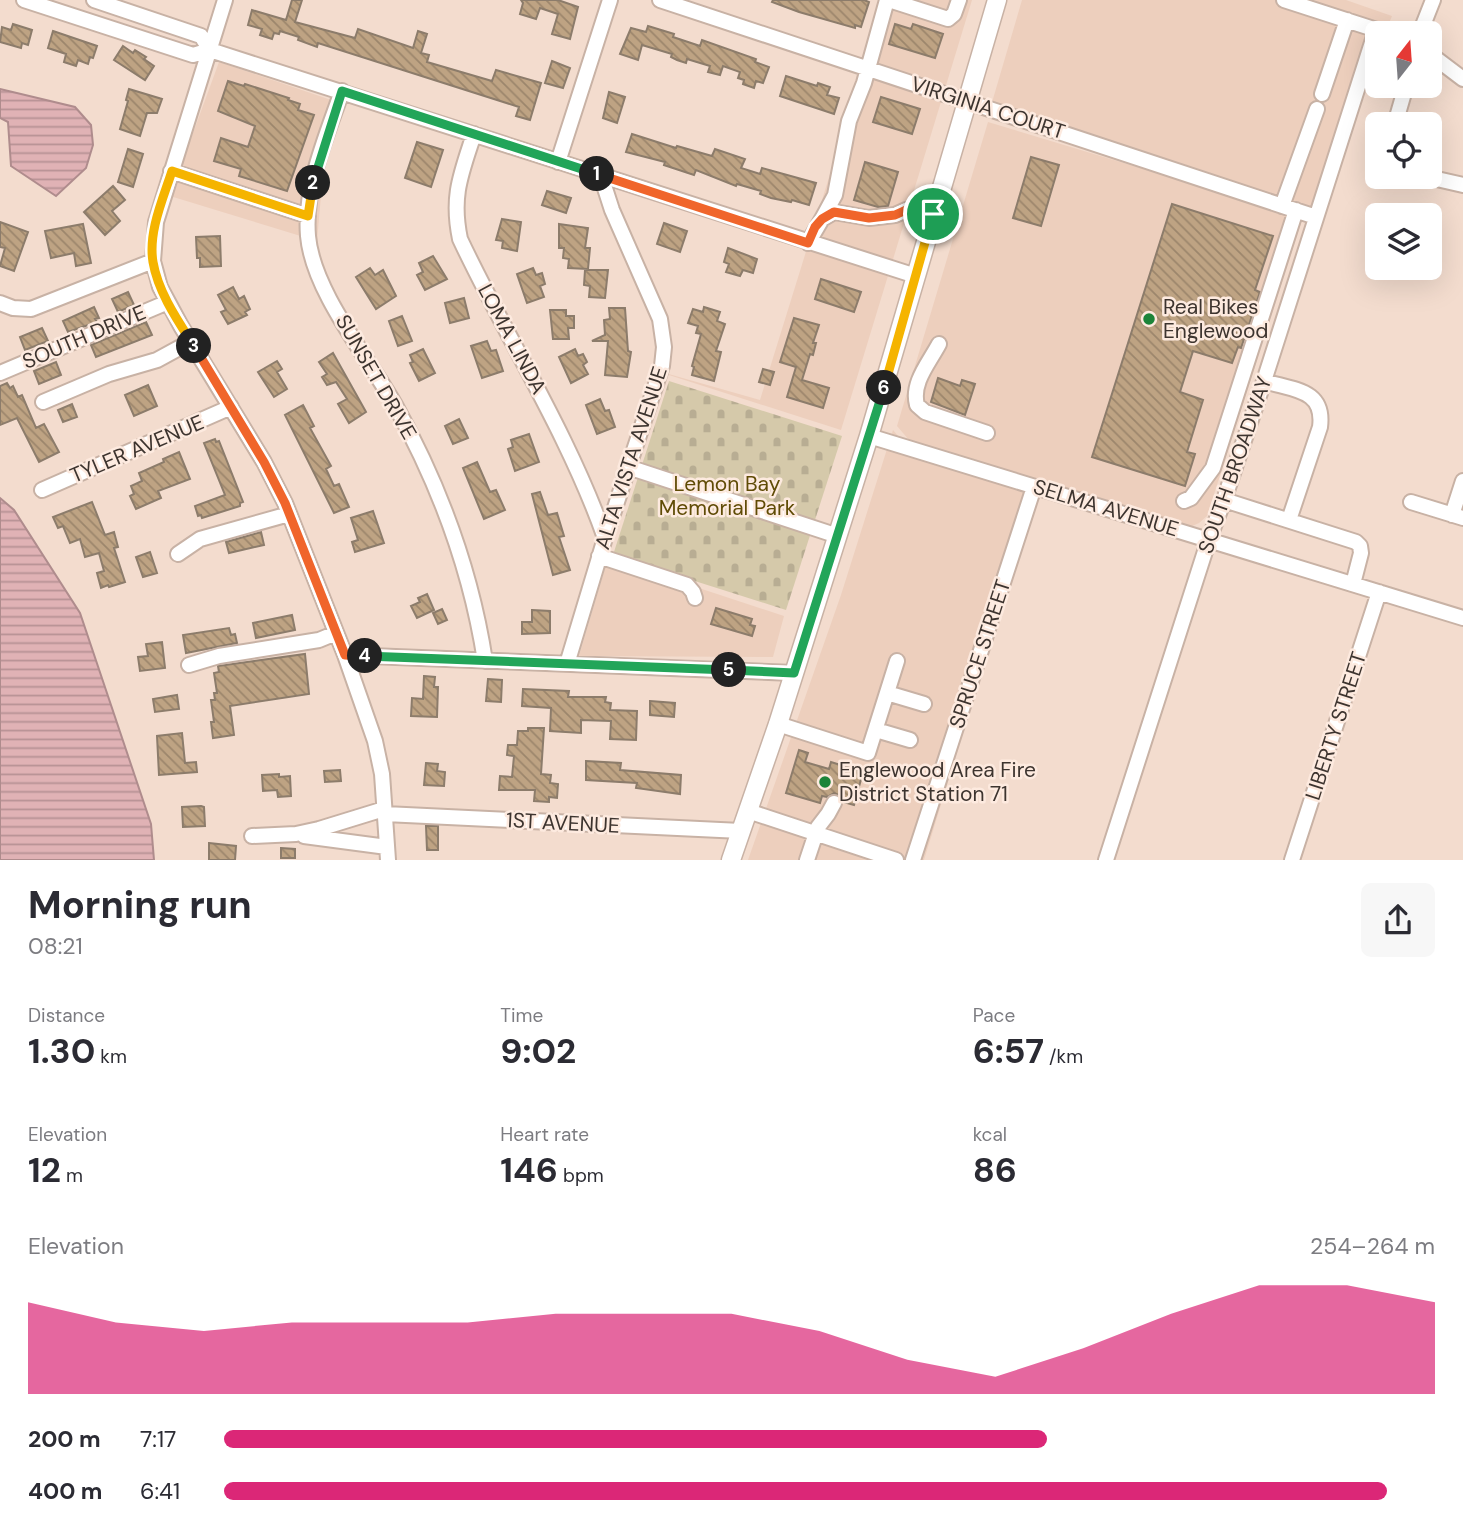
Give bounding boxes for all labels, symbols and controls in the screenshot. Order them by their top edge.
north arrow [1365,21,1442,98]
map controls [1365,21,1442,280]
street label: VIRGINIA COURT [907,70,1069,146]
button: locate [1365,112,1442,189]
pin: 1 [580,156,614,192]
text: 1 [593,161,600,186]
pin: 2 [296,166,330,200]
text: 2 [307,170,318,195]
pin [903,184,963,244]
icon: arrive [914,195,952,233]
button: layers [1365,203,1442,280]
street label: LOMA LINDA [471,279,553,399]
place label: Real Bikes Englewood [1163,293,1269,345]
street label: SOUTH DRIVE [18,298,150,376]
street label: SUNSET DRIVE [329,310,423,444]
marker: Real Bikes Englewood [1141,311,1157,327]
pin: 3 [176,328,212,364]
text: 3 [188,333,199,358]
street label: ALTA VISTA AVENUE [588,363,674,553]
pin: 6 [866,370,902,406]
street label: SOUTH BROADWAY [1192,373,1278,557]
text: 6 [877,375,890,400]
street label: TYLER AVENUE [66,408,208,490]
park label: Lemon Bay Memorial Park [659,470,796,522]
street label: SELMA AVENUE [1030,473,1182,543]
street label: SPRUCE STREET [943,576,1017,732]
pin: 4 [348,638,382,674]
text: 4 [358,643,371,668]
street label: LIBERTY STREET [1299,648,1373,804]
pin: 5 [712,652,746,688]
text: 5 [723,657,734,682]
place label: Englewood Area Fire District Station 71 [839,756,1036,808]
marker: Englewood Area Fire District Station 71 [817,774,833,790]
street label: 1ST AVENUE [505,806,621,840]
text: Morning run [28,880,252,930]
button: share [1361,883,1435,957]
text: 08:21 [28,931,83,961]
text: Distance [28,1003,105,1028]
text: Time [500,1003,543,1028]
text: Pace [973,1003,1015,1028]
text: 1.30 [28,1028,95,1074]
text: 9:02 [500,1028,576,1074]
text: 6:57 [973,1028,1044,1074]
text: km [95,1044,127,1069]
text: /km [1044,1044,1083,1069]
text: Elevation [28,1122,107,1147]
text: Heart rate [500,1122,589,1147]
text: kcal [973,1122,1007,1147]
text: 12 [28,1147,61,1193]
text: 146 [500,1147,558,1193]
text: 86 [973,1147,1017,1193]
text: m [61,1163,83,1188]
text: bpm [558,1163,604,1188]
text: Elevation [28,1231,124,1261]
text: 254–264 m [1310,1231,1435,1261]
text: 200 m [28,1424,101,1454]
text: 7:17 [140,1424,176,1454]
text: 400 m [28,1476,102,1506]
text: 6:41 [140,1476,180,1506]

